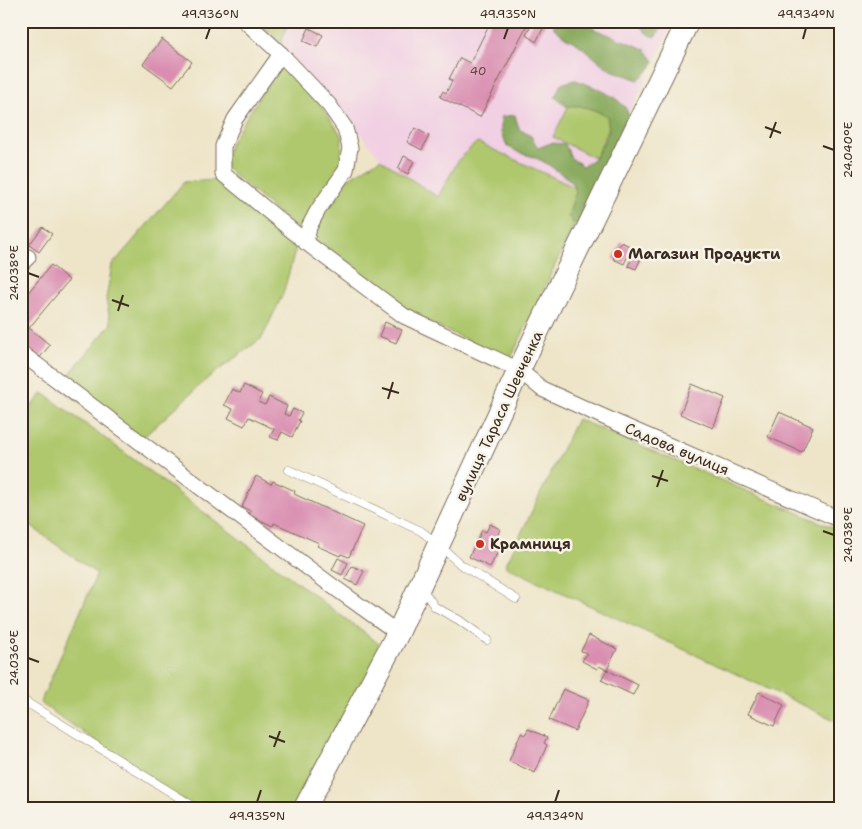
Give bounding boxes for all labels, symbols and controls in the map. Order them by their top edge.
text: 49.936°N [181,6,239,22]
text: 49.935°N [480,6,536,22]
text: 49.934°N [777,6,835,22]
house number: 40 [470,63,486,79]
text: 24.040°E [840,122,856,178]
place label: Магазин Продукти [628,244,781,264]
text: 24.038°E [6,245,22,301]
marker: Магазин Продукти [612,248,624,260]
street label: вулиця Тараса Шевченка [451,327,548,505]
street label: Садова вулиця [622,418,732,480]
text: 24.038°E [840,507,856,563]
place label: Крамниця [490,534,571,554]
marker: Крамниця [474,538,486,550]
text: 24.036°E [6,630,22,686]
text: 49.935°N [229,808,285,824]
text: 49.934°N [526,808,584,824]

